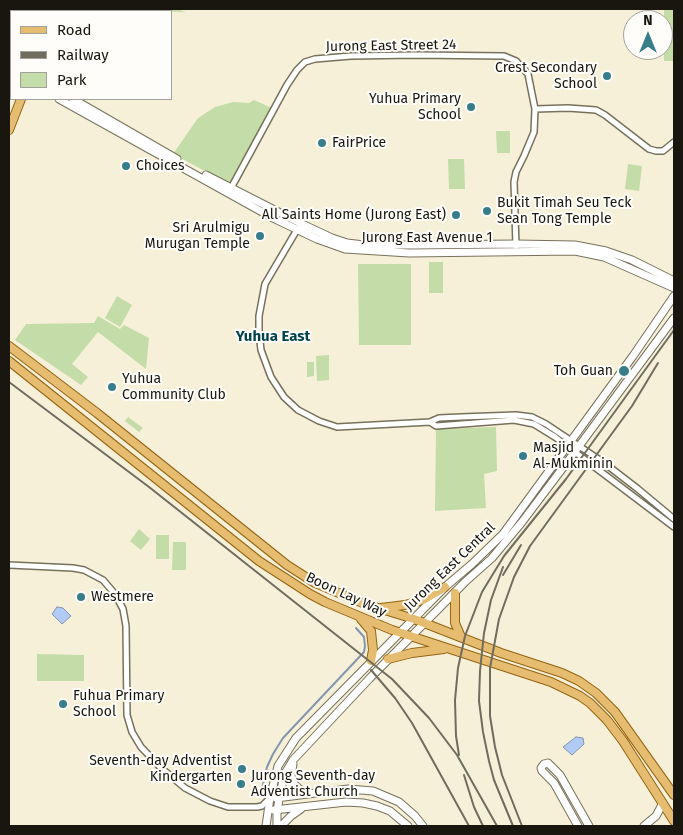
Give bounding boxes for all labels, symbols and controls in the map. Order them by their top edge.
legend [10,10,172,100]
north arrow [623,10,673,60]
text: N [643,12,653,29]
text: Road [57,21,92,39]
street label: Jurong East Street 24 [326,36,456,56]
text: Railway [57,46,109,64]
place label: Crest Secondary School [495,60,597,92]
marker: Crest Secondary School [601,70,613,82]
text: Park [57,71,87,89]
place label: Yuhua Primary School [369,91,461,124]
marker: Yuhua Primary School [465,101,477,113]
place label: FairPrice [332,135,386,151]
marker: FairPrice [316,137,328,149]
place label: Choices [136,158,185,174]
marker: Choices [120,160,132,172]
place label: Bukit Timah Seu Teck Sean Tong Temple [497,195,631,228]
marker: Bukit Timah Seu Teck Sean Tong Temple [481,205,493,217]
place label: All Saints Home (Jurong East) [262,207,446,223]
marker: All Saints Home (Jurong East) [450,209,462,221]
place label: Sri Arulmigu Murugan Temple [145,220,250,252]
marker: Sri Arulmigu Murugan Temple [254,230,266,242]
street label: Jurong East Avenue 1 [361,230,493,246]
district label: Yuhua East [236,328,310,346]
place label: Toh Guan [554,363,613,379]
marker: Toh Guan [617,364,631,378]
place label: Yuhua Community Club [122,371,226,404]
marker: Yuhua Community Club [106,381,118,393]
place label: Masjid Al-Mukminin [533,440,613,472]
marker: Masjid Al-Mukminin [517,450,529,462]
street label: Jurong East Central [401,519,499,615]
street label: Boon Lay Way [303,569,389,621]
place label: Westmere [91,589,154,605]
marker: Westmere [75,591,87,603]
place label: Fuhua Primary School [73,688,164,720]
marker: Fuhua Primary School [57,698,69,710]
place label: Seventh-day Adventist Kindergarten [89,753,232,786]
marker: Seventh-day Adventist Kindergarten [236,763,248,775]
place label: Jurong Seventh-day Adventist Church [251,768,375,800]
marker: Jurong Seventh-day Adventist Church [235,778,247,790]

